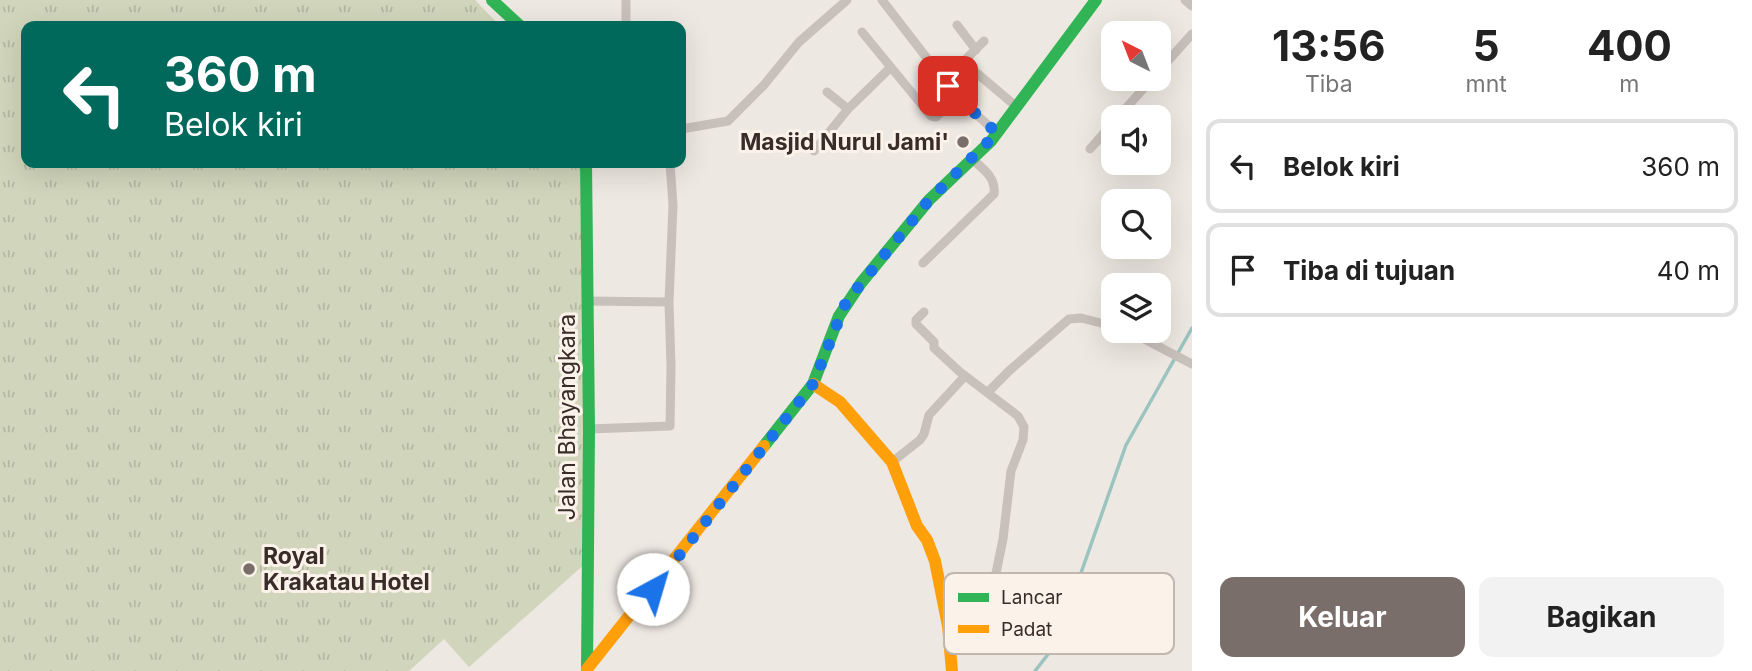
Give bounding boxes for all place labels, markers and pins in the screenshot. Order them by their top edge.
pin [918,56,978,116]
place label: Masjid Nurul Jami' [740,128,949,156]
marker: Masjid Nurul Jami' [955,134,971,150]
place label: Royal Krakatau Hotel [263,542,430,596]
marker: Royal Krakatau Hotel [241,561,257,577]

